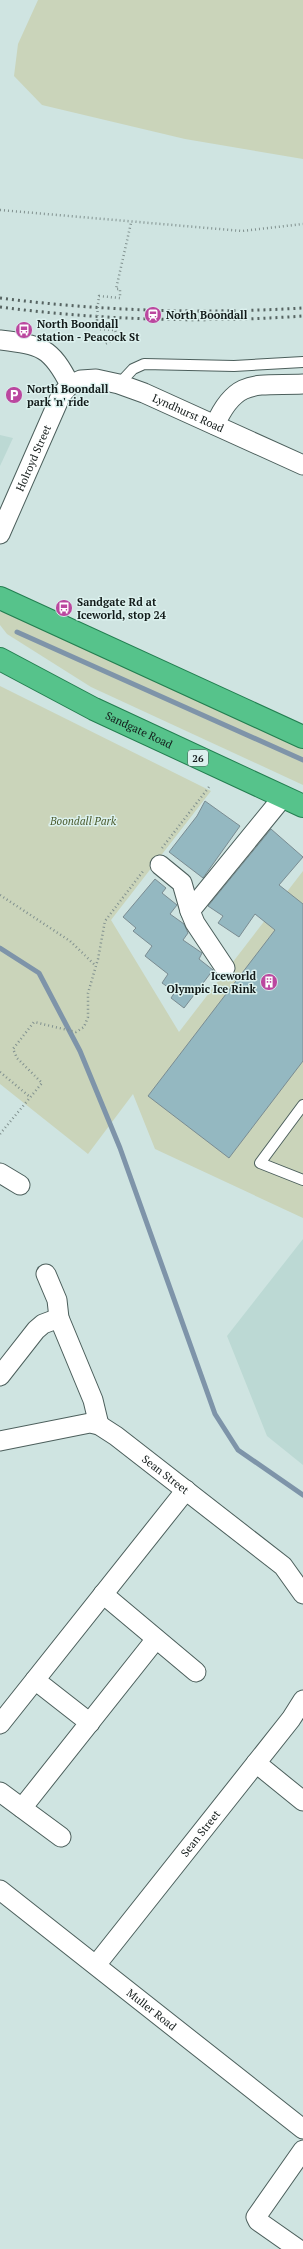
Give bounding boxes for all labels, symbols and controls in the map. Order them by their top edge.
station icon: North Boondall [143,305,163,325]
place label: North Boondall [166,308,248,322]
place label: North Boondall station - Peacock St [37,317,140,344]
bus stop icon: North Boondall station - Peacock St [14,320,34,340]
place label: North Boondall park 'n' ride [27,382,109,409]
parking icon: North Boondall park 'n' ride [4,385,24,405]
street label: Lyndhurst Road [150,391,226,435]
street label: Holroyd Street [13,423,54,493]
place label: Sandgate Rd at Iceworld, stop 24 [77,595,167,622]
bus stop icon: Sandgate Rd at Iceworld, stop 24 [54,598,74,618]
street label: Sandgate Road [103,708,175,751]
road number: 26 [188,750,208,766]
park label: Boondall Park [49,814,117,828]
place label: Iceworld Olympic Ice Rink [166,969,257,996]
building icon: Iceworld Olympic Ice Rink [259,972,279,992]
street label: Sean Street [139,1452,192,1497]
street label: Sean Street [178,1807,223,1860]
street label: Muller Road [124,1986,179,2033]

